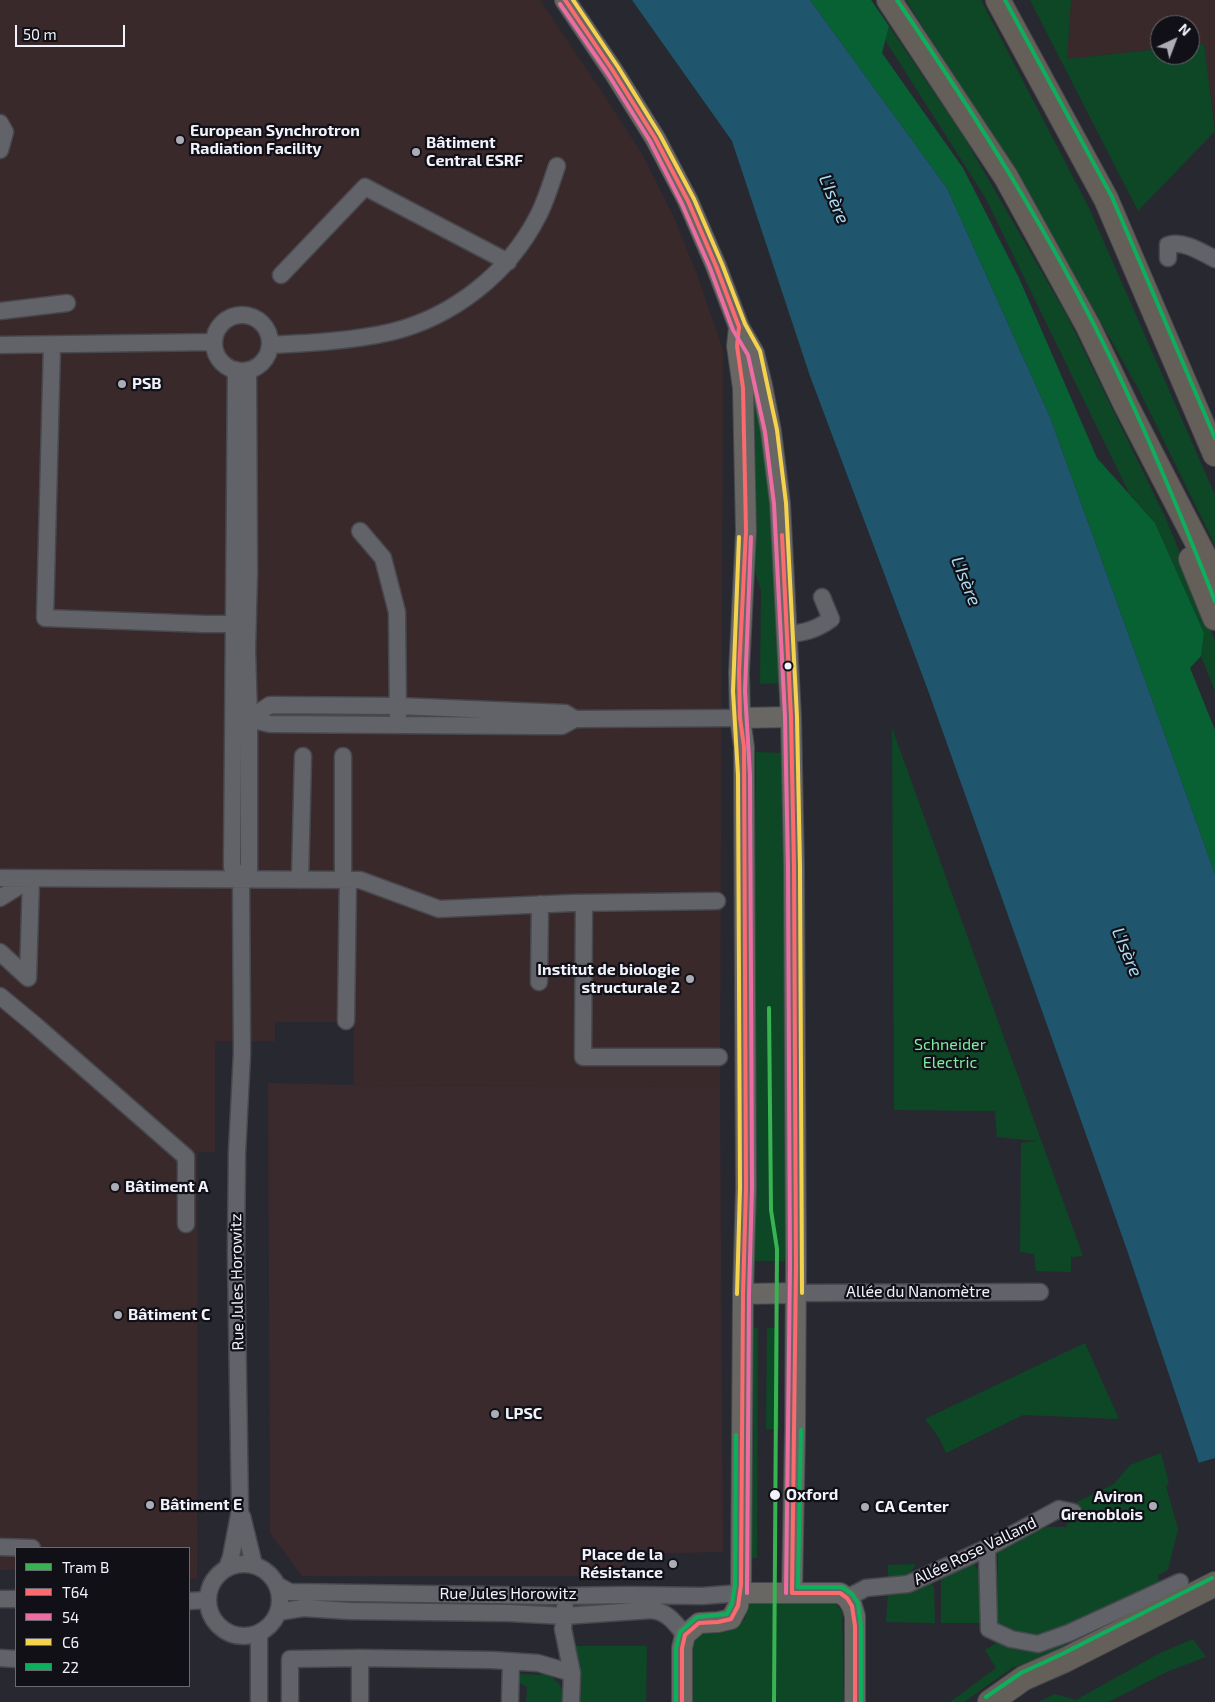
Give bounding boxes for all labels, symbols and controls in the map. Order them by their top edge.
scale bar [18,15,128,47]
north arrow [1150,15,1200,65]
text: N [1175,20,1194,39]
text: 50 m [23,25,57,43]
place label: European Synchrotron Radiation Facility [190,121,360,159]
place label: Bâtiment Central ESRF [426,133,523,171]
marker: European Synchrotron Radiation Facility [174,134,186,146]
marker: Bâtiment Central ESRF [410,146,422,158]
water label: L'Isère [814,171,854,227]
place label: PSB [132,374,162,394]
marker: PSB [116,378,128,390]
water label: L'Isère [946,553,986,609]
unlabelled marker [783,661,793,671]
water label: L'Isère [1107,924,1147,980]
place label: Institut de biologie structurale 2 [537,960,680,998]
marker: Institut de biologie structurale 2 [684,973,696,985]
park label: Schneider Electric [914,1035,986,1073]
place label: Bâtiment A [125,1177,209,1197]
marker: Bâtiment A [109,1181,121,1193]
street label: Rue Jules Horowitz [226,1213,248,1351]
street label: Allée du Nanomètre [846,1282,990,1302]
place label: Bâtiment C [128,1305,210,1325]
marker: Bâtiment C [112,1309,124,1321]
place label: LPSC [505,1404,542,1424]
marker: LPSC [489,1408,501,1420]
place label: Oxford [786,1485,838,1505]
place label: Aviron Grenoblois [1061,1487,1143,1525]
marker: Oxford [768,1488,782,1502]
place label: Bâtiment E [160,1495,242,1515]
place label: CA Center [875,1497,949,1517]
marker: Bâtiment E [144,1499,156,1511]
marker: Aviron Grenoblois [1147,1500,1159,1512]
marker: CA Center [859,1501,871,1513]
street label: Allée Rose Valland [910,1513,1040,1589]
place label: Place de la Résistance [580,1545,663,1583]
legend [15,1547,190,1687]
text: Tram B [62,1558,109,1576]
marker: Place de la Résistance [667,1558,679,1570]
text: T64 [62,1583,89,1601]
street label: Rue Jules Horowitz [439,1584,577,1604]
text: 54 [62,1608,79,1626]
text: C6 [62,1633,79,1651]
text: 22 [62,1658,79,1676]

